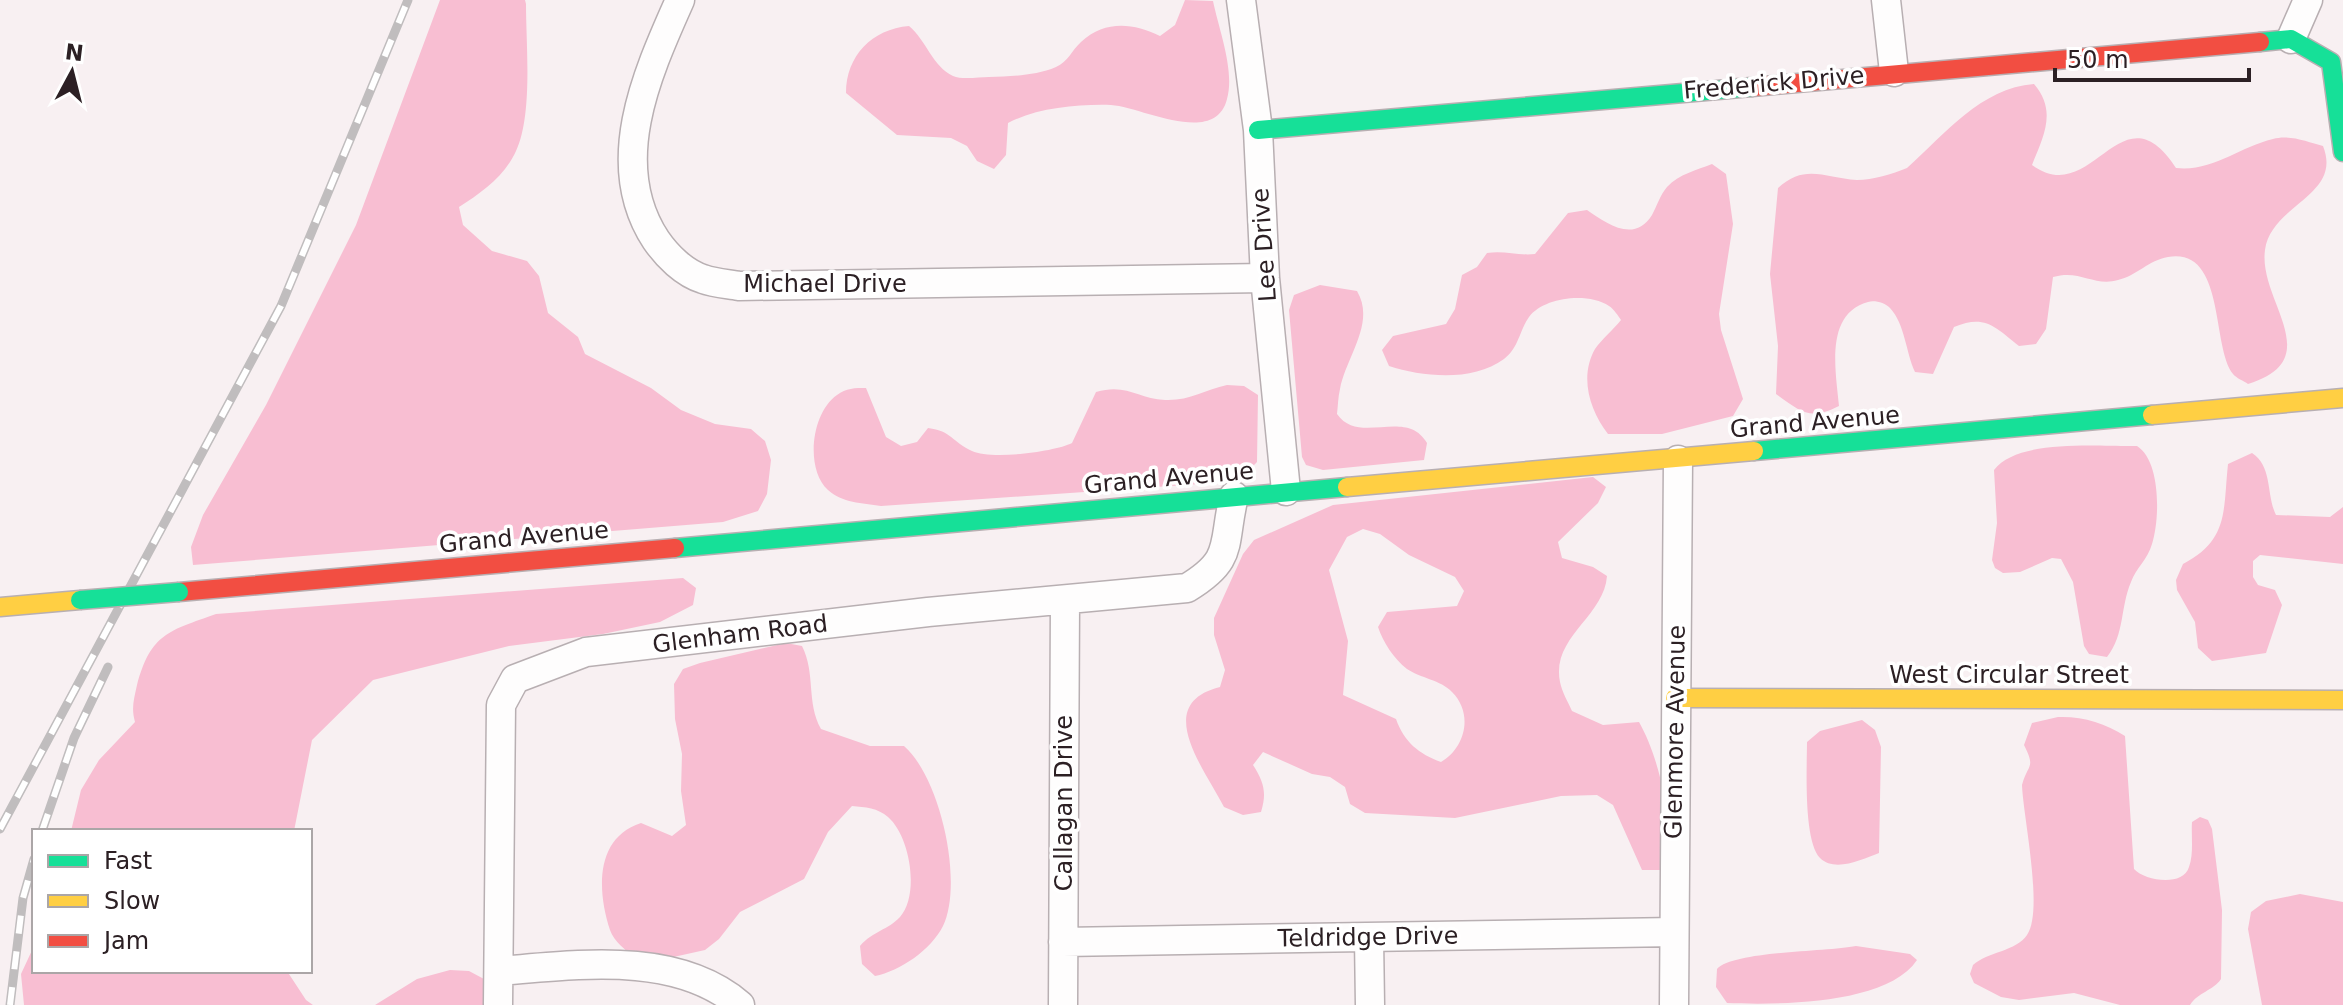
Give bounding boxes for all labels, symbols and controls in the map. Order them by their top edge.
north arrow [32,32,112,112]
scale bar [2055,32,2249,82]
text: N [64,39,85,66]
text: 50 m [2067,46,2129,74]
street label: Frederick Drive [1682,61,1866,105]
street label: Lee Drive [1246,187,1282,303]
street label: Michael Drive [743,270,907,298]
street label: Grand Avenue [1729,401,1901,443]
street label: Grand Avenue [1083,457,1255,499]
street label: Grand Avenue [438,516,610,558]
street label: Glenham Road [651,609,829,659]
street label: Glenmore Avenue [1659,625,1691,839]
street label: West Circular Street [1889,661,2129,689]
street label: Callagan Drive [1050,715,1078,891]
legend [32,829,312,973]
text: Fast [104,847,152,875]
text: Slow [104,887,160,915]
street label: Teldridge Drive [1276,921,1459,953]
text: Jam [102,927,149,955]

